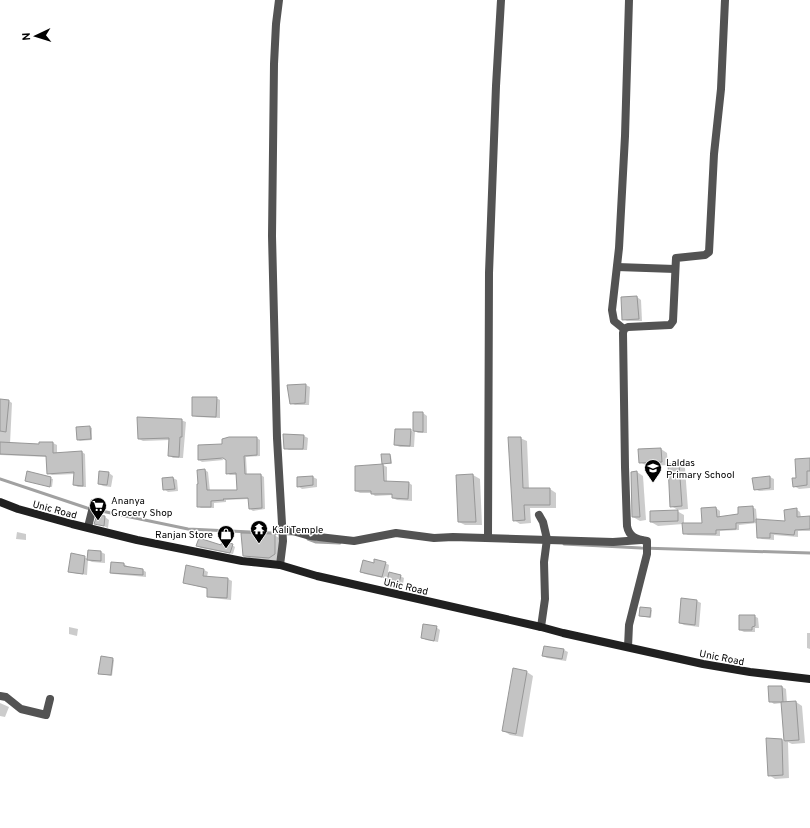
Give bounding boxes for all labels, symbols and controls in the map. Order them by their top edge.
north arrow [16,16,56,56]
text: N [20,32,34,41]
place label: Laldas Primary School [666,457,735,482]
school or university icon: Laldas Primary School [643,458,663,483]
place label: Ananya Grocery Shop [111,495,173,520]
supermarket icon: Ananya Grocery Shop [88,496,108,521]
street label: Unic Road [31,498,78,523]
temple icon: Kali Temple [249,519,269,544]
shop icon: Ranjan Store [216,524,236,549]
place label: Kali Temple [272,524,323,537]
place label: Ranjan Store [155,529,213,542]
street label: Unic Road [382,576,429,599]
street label: Unic Road [698,648,745,669]

